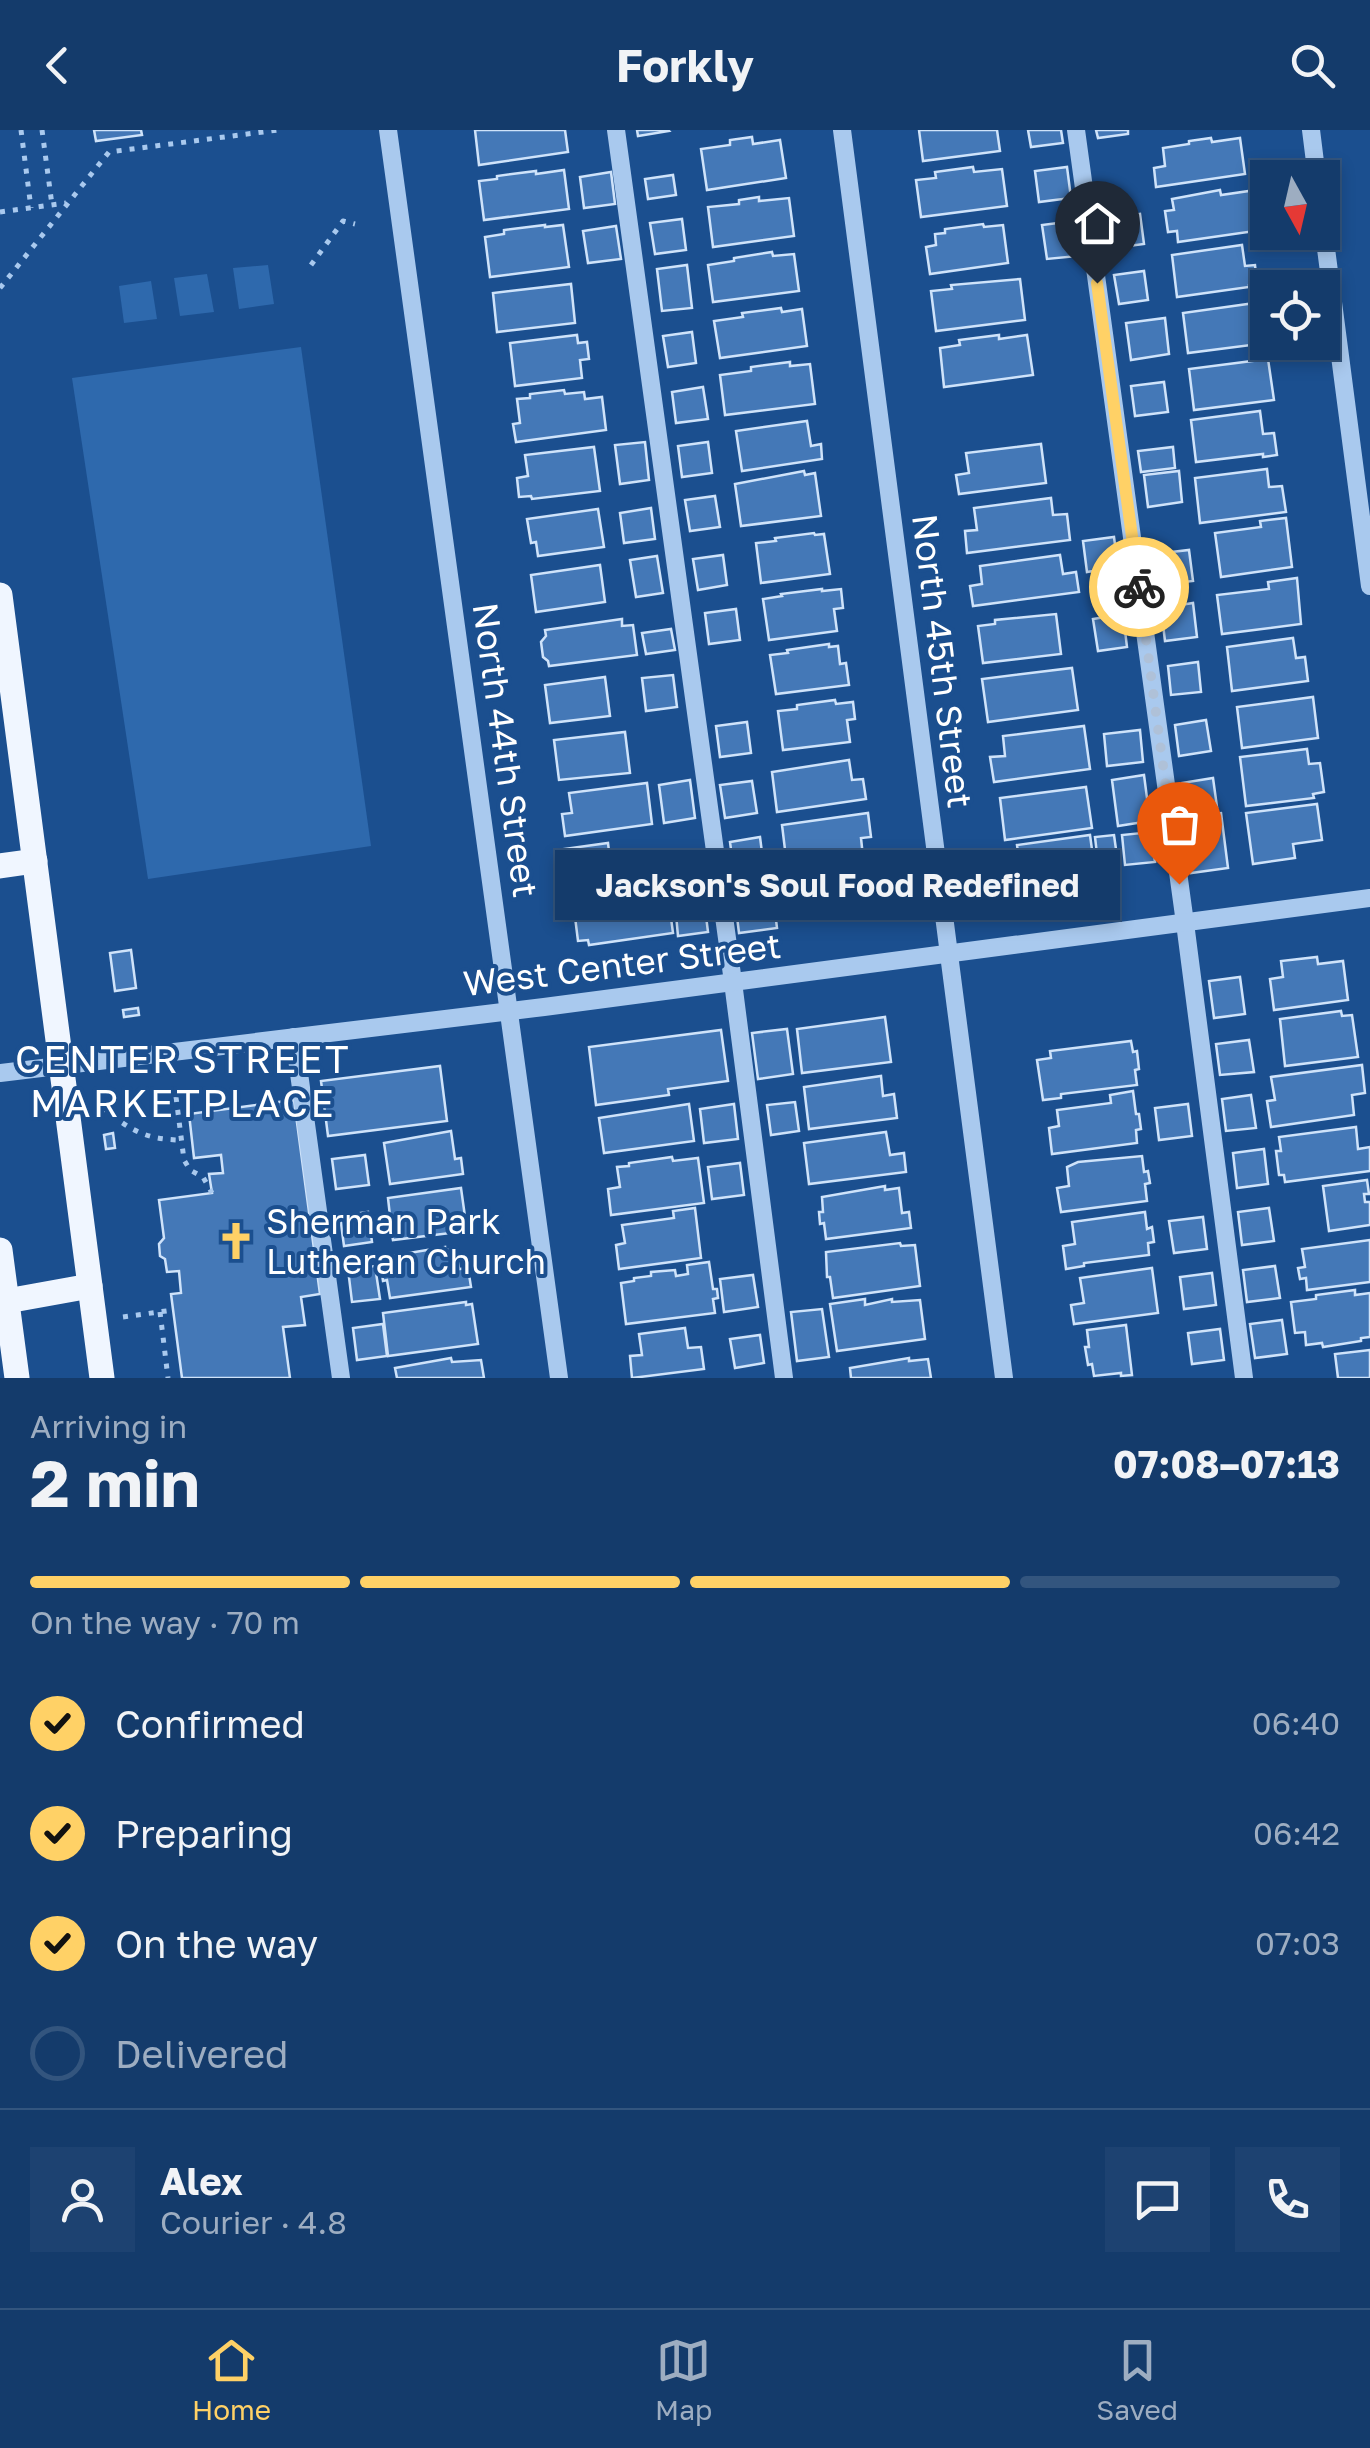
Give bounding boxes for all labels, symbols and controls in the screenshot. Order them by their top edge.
icon: back [30,38,85,93]
text: Forkly [616,38,754,92]
icon: search [1285,38,1340,93]
north arrow [1250,160,1340,250]
map controls [1250,160,1340,360]
pin [1055,181,1140,284]
icon: home [1070,196,1125,251]
button: locate [1250,270,1340,360]
street label: North 45th Street [904,512,982,810]
courier [1089,537,1189,637]
icon: bike [1112,560,1167,615]
street label: North 44th Street [465,600,547,900]
pin [1137,782,1222,885]
icon: bag [1152,797,1207,852]
callout: Jackson's Soul Food Redefined [554,849,1119,919]
text: Jackson's Soul Food Redefined [596,866,1080,904]
street label: West Center Street [461,924,783,1004]
district label: CENTER STREET MARKETPLACE [15,1036,351,1125]
place label: Sherman Park Lutheran Church [266,1200,546,1282]
church icon: Sherman Park Lutheran Church [215,1220,257,1262]
text: Arriving in [30,1407,187,1445]
text: 07:08–07:13 [1113,1441,1340,1486]
text: 2 min [30,1443,200,1521]
text: On the way · 70 m [30,1603,300,1641]
icon: check [30,1696,85,1751]
text: Confirmed [115,1701,305,1746]
text: 06:40 [1252,1704,1340,1742]
icon: check [30,1806,85,1861]
text: Preparing [115,1811,293,1856]
text: 06:42 [1253,1814,1340,1852]
icon: check [30,1916,85,1971]
text: On the way [115,1921,318,1966]
text: 07:03 [1255,1924,1340,1962]
text: Delivered [115,2031,288,2076]
button: person [30,2147,135,2252]
button: chat [1105,2147,1210,2252]
button: phone [1235,2147,1340,2252]
text: Alex [160,2158,243,2203]
text: Courier · 4.8 [160,2203,347,2241]
tab: Home [192,2333,271,2426]
tab: Map [655,2333,712,2426]
tab: Saved [1096,2333,1178,2426]

